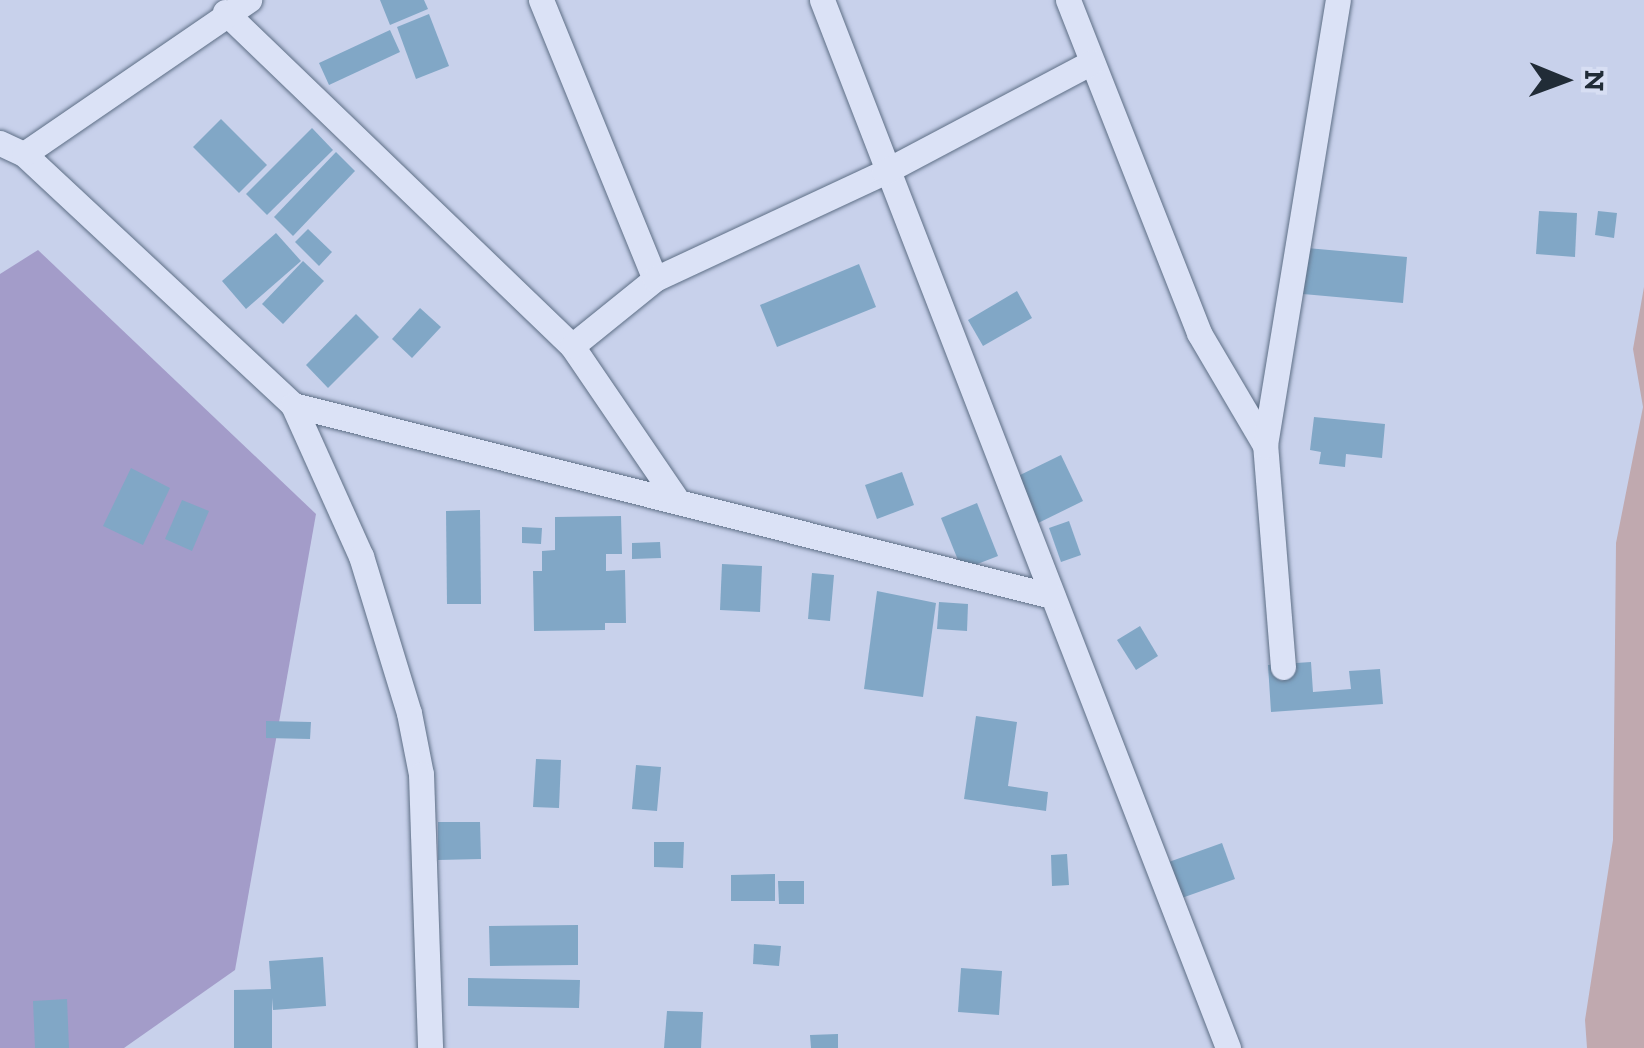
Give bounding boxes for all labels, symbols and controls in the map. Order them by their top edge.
north arrow [1514,30,1614,130]
text: N [1578,70,1611,91]

